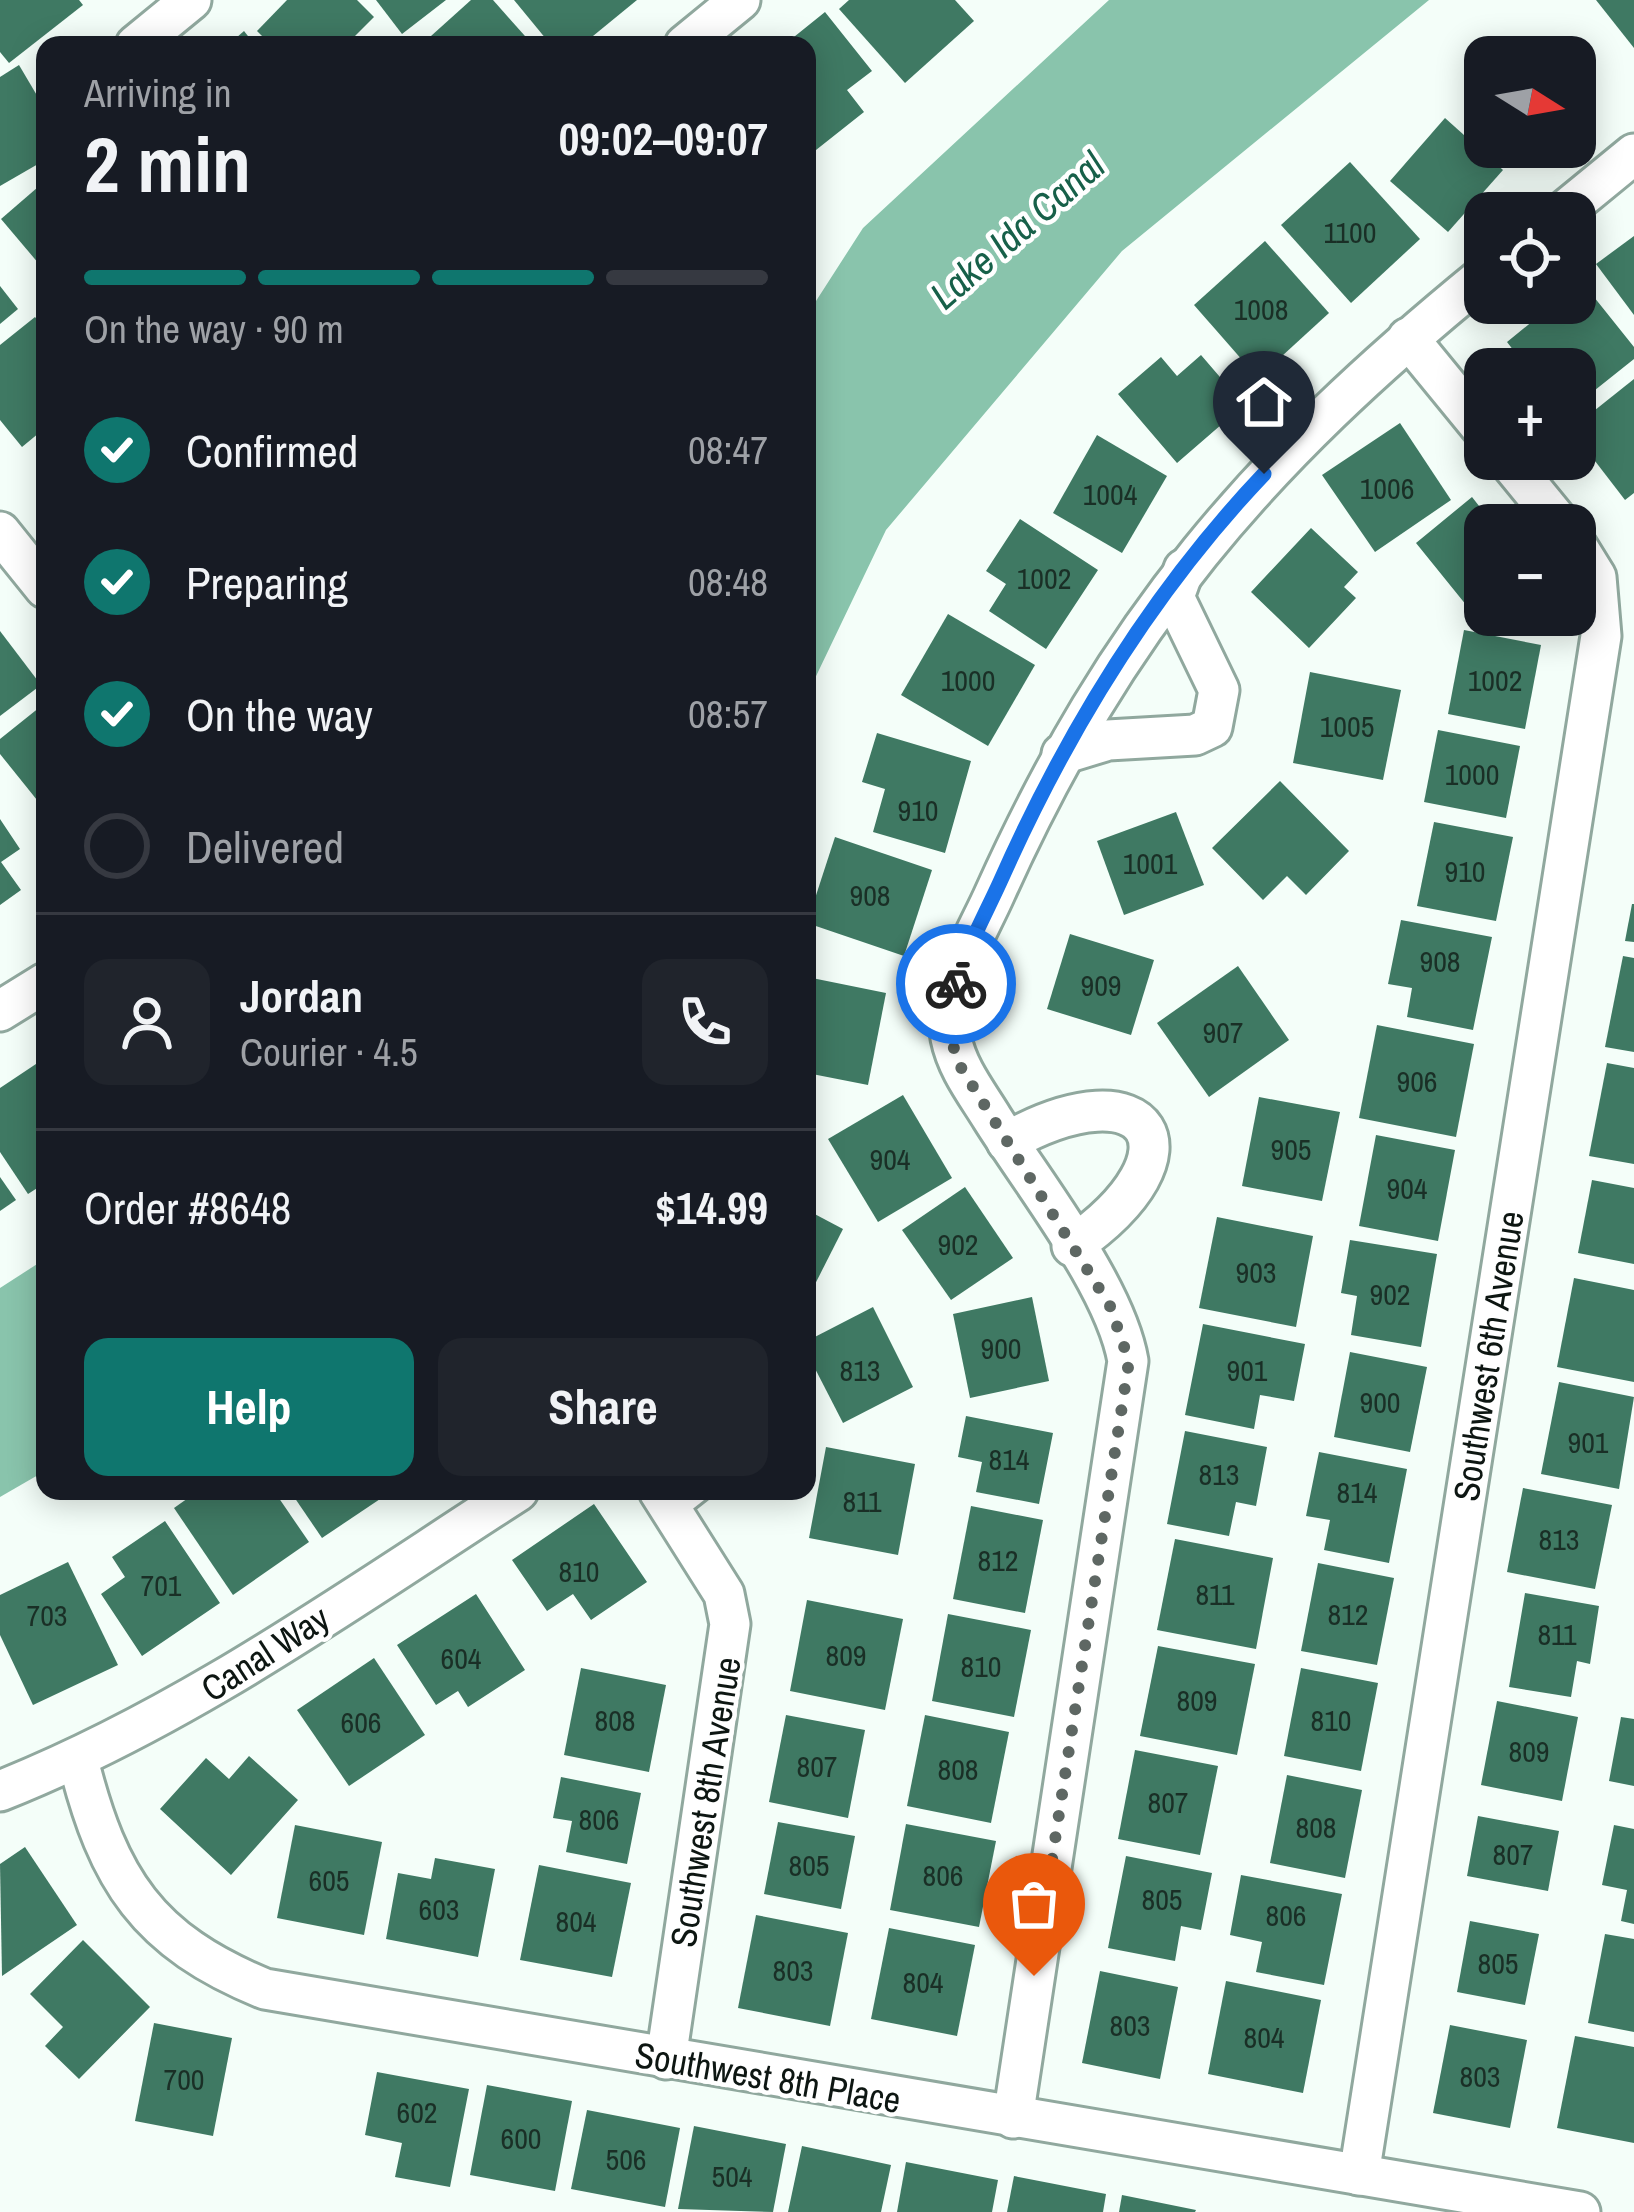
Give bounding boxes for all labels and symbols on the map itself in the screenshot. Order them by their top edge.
north arrow [1464,36,1596,168]
water label: Lake Ida Canal [919,139,1116,320]
house number: 1100 [1324,212,1376,252]
house number: 1008 [1234,289,1288,329]
pin [1213,351,1315,474]
house number: 1006 [1360,468,1414,508]
house number: 1004 [1083,474,1138,514]
house number: 1002 [1017,558,1071,598]
house number: 1000 [941,660,995,700]
house number: 1002 [1468,660,1522,700]
house number: 1005 [1320,706,1374,746]
house number: 1000 [1445,754,1499,794]
house number: 910 [897,790,939,830]
house number: 1001 [1123,843,1178,883]
house number: 910 [1444,851,1486,891]
house number: 908 [849,875,891,915]
courier [896,924,1016,1044]
house number: 908 [1419,941,1461,981]
house number: 909 [1080,965,1122,1005]
house number: 907 [1202,1012,1244,1052]
house number: 906 [1396,1061,1438,1101]
house number: 905 [1270,1129,1312,1169]
house number: 904 [869,1139,911,1179]
house number: 904 [1386,1168,1428,1208]
street label: Southwest 6th Avenue [1441,1207,1535,1505]
house number: 902 [937,1224,979,1264]
house number: 903 [1235,1252,1277,1292]
house number: 902 [1369,1274,1411,1314]
house number: 900 [980,1328,1022,1368]
house number: 813 [839,1350,881,1390]
house number: 901 [1226,1350,1268,1390]
house number: 900 [1359,1382,1401,1422]
house number: 901 [1567,1422,1609,1462]
house number: 814 [988,1439,1030,1479]
house number: 813 [1198,1454,1240,1494]
house number: 814 [1336,1472,1378,1512]
house number: 811 [842,1481,882,1521]
house number: 813 [1538,1519,1580,1559]
house number: 812 [977,1540,1019,1580]
house number: 810 [558,1551,600,1591]
house number: 701 [140,1565,182,1605]
house number: 811 [1195,1574,1235,1614]
street label: Canal Way [192,1594,338,1712]
house number: 812 [1327,1594,1369,1634]
house number: 703 [26,1595,68,1635]
house number: 811 [1537,1614,1577,1654]
house number: 809 [825,1635,867,1675]
house number: 604 [440,1638,482,1678]
house number: 810 [960,1646,1002,1686]
street label: Southwest 8th Avenue [658,1653,752,1951]
house number: 809 [1176,1680,1218,1720]
house number: 808 [594,1700,636,1740]
house number: 810 [1310,1700,1352,1740]
house number: 606 [340,1702,382,1742]
house number: 809 [1508,1731,1550,1771]
house number: 807 [796,1746,838,1786]
house number: 808 [937,1749,979,1789]
house number: 807 [1147,1782,1189,1822]
house number: 806 [578,1799,620,1839]
house number: 808 [1295,1807,1337,1847]
house number: 807 [1492,1834,1534,1874]
house number: 805 [788,1845,830,1885]
pin [983,1853,1085,1976]
house number: 806 [922,1855,964,1895]
house number: 605 [308,1860,350,1900]
house number: 805 [1141,1879,1183,1919]
house number: 603 [418,1889,460,1929]
house number: 806 [1265,1895,1307,1935]
house number: 804 [555,1901,597,1941]
house number: 805 [1477,1943,1519,1983]
house number: 803 [772,1950,814,1990]
house number: 804 [902,1962,944,2002]
house number: 803 [1109,2005,1151,2045]
house number: 804 [1243,2017,1285,2057]
street label: Southwest 8th Place [631,2030,905,2124]
house number: 803 [1459,2056,1501,2096]
house number: 700 [163,2059,205,2099]
house number: 602 [396,2092,438,2132]
house number: 600 [500,2118,542,2158]
house number: 506 [605,2139,647,2179]
house number: 504 [711,2156,753,2196]

